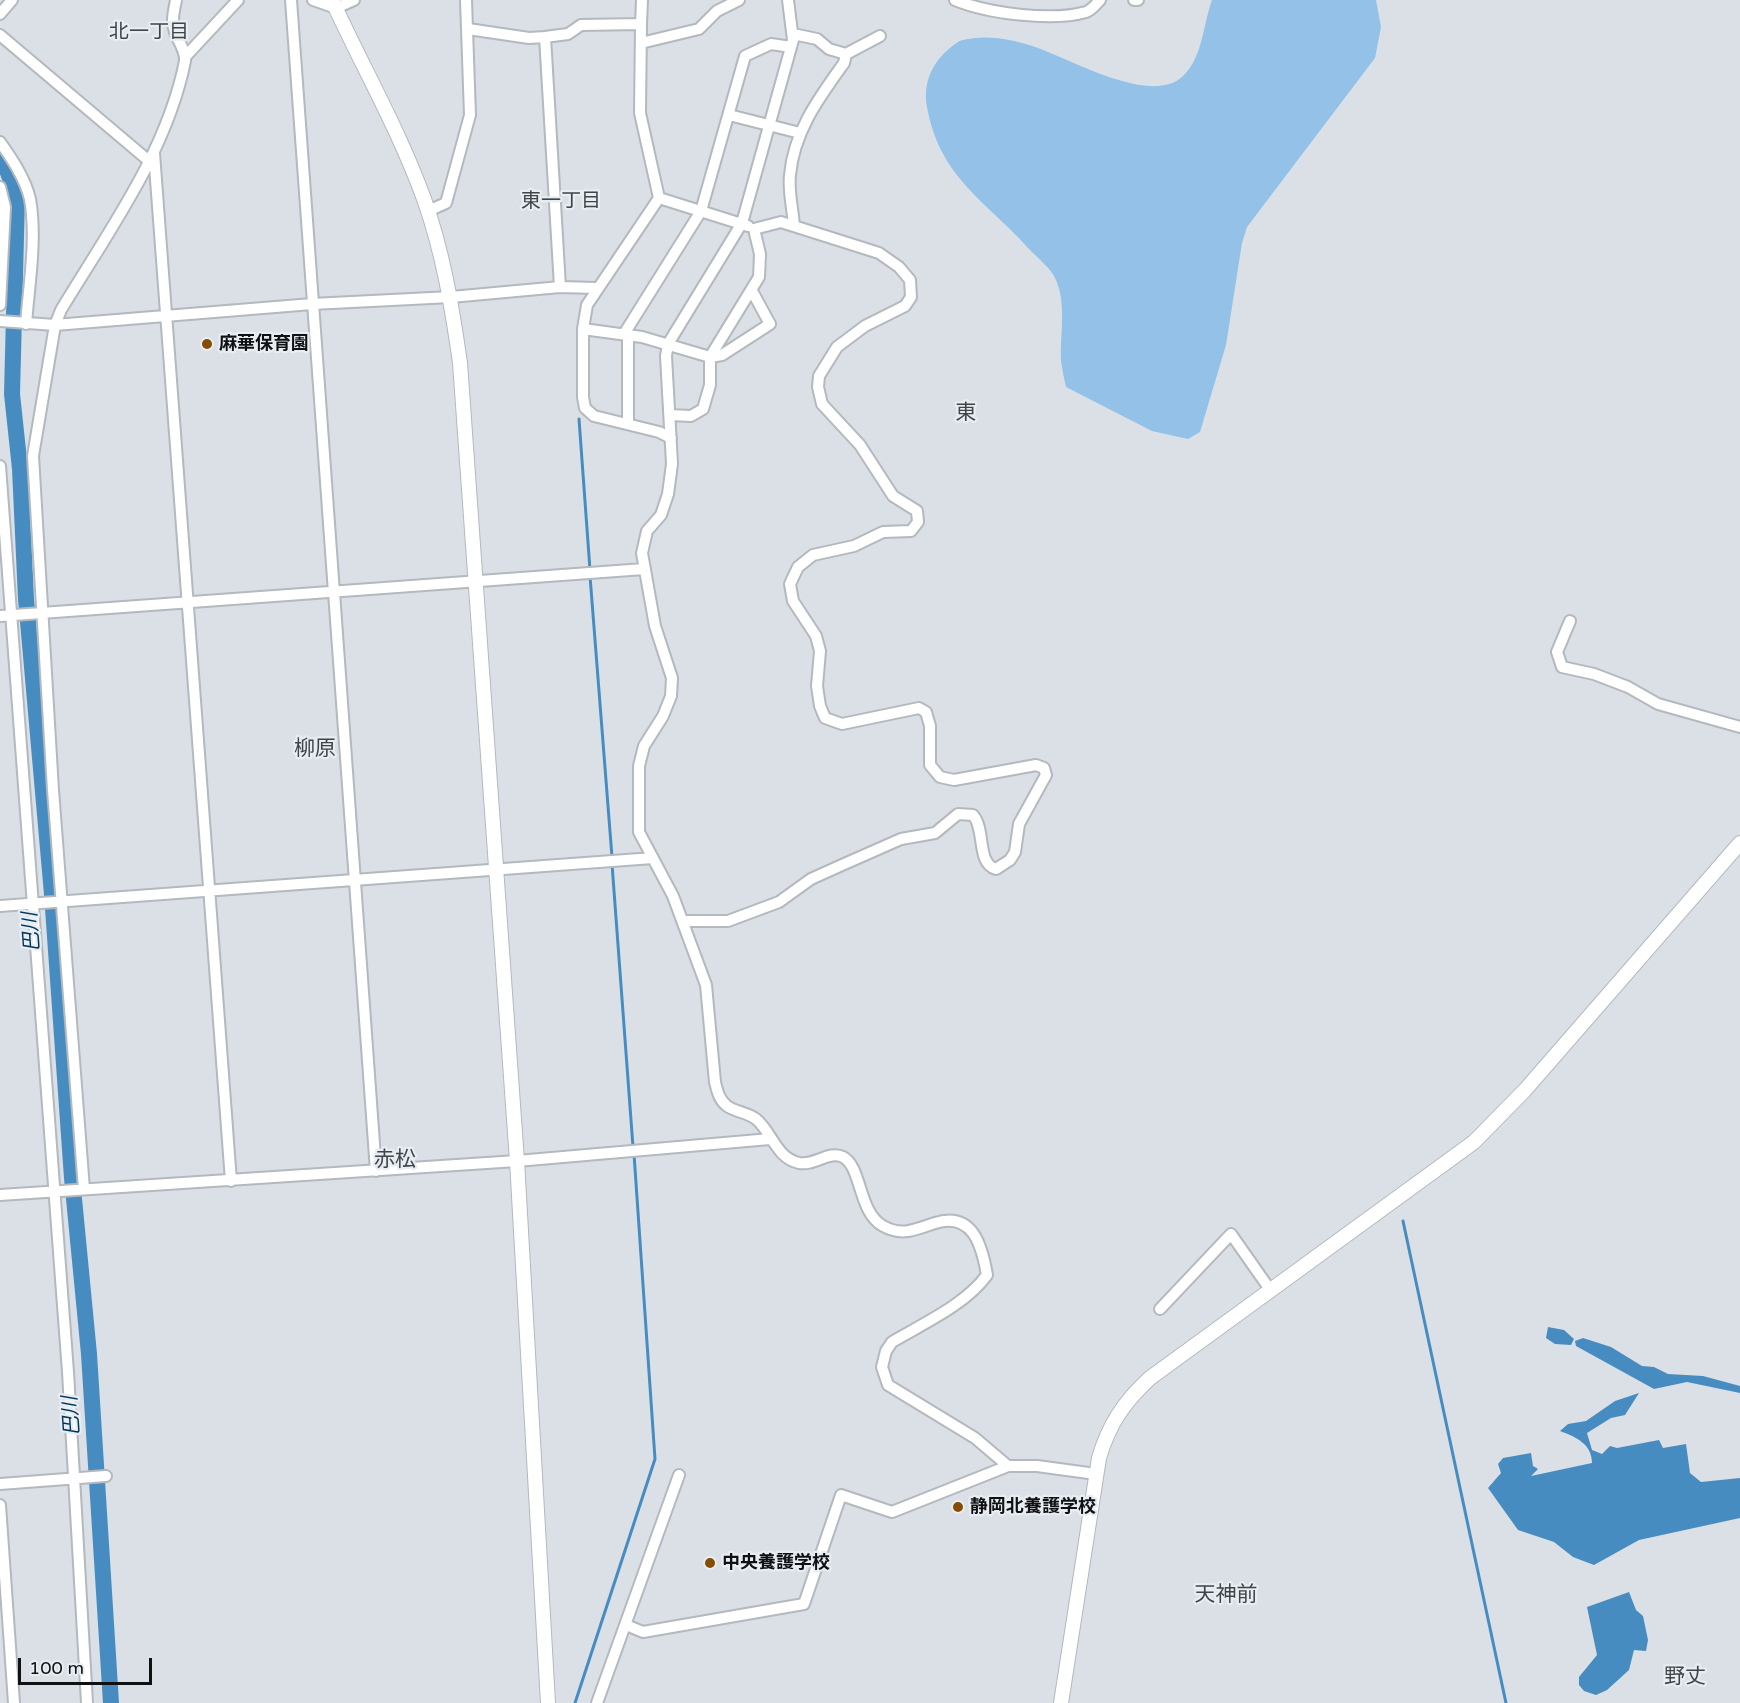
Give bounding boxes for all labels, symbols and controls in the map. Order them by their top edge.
district label: 北一丁目 [109,21,189,45]
district label: 東一丁目 [521,190,601,214]
place label: 麻華保育園 [219,333,309,355]
marker: 麻華保育園 [200,337,214,351]
district label: 東 [956,400,976,426]
district label: 柳原 [294,736,336,762]
water label: 巴川 [19,911,45,953]
district label: 赤松 [374,1147,416,1173]
water label: 巴川 [59,1395,85,1437]
place label: 静岡北養護学校 [970,1496,1096,1518]
marker: 静岡北養護学校 [951,1500,965,1514]
place label: 中央養護学校 [722,1552,830,1574]
marker: 中央養護学校 [703,1556,717,1570]
district label: 天神前 [1195,1582,1257,1608]
scale bar [21,1646,154,1684]
text: 100 m [29,1657,84,1679]
district label: 野丈 [1664,1664,1706,1690]

